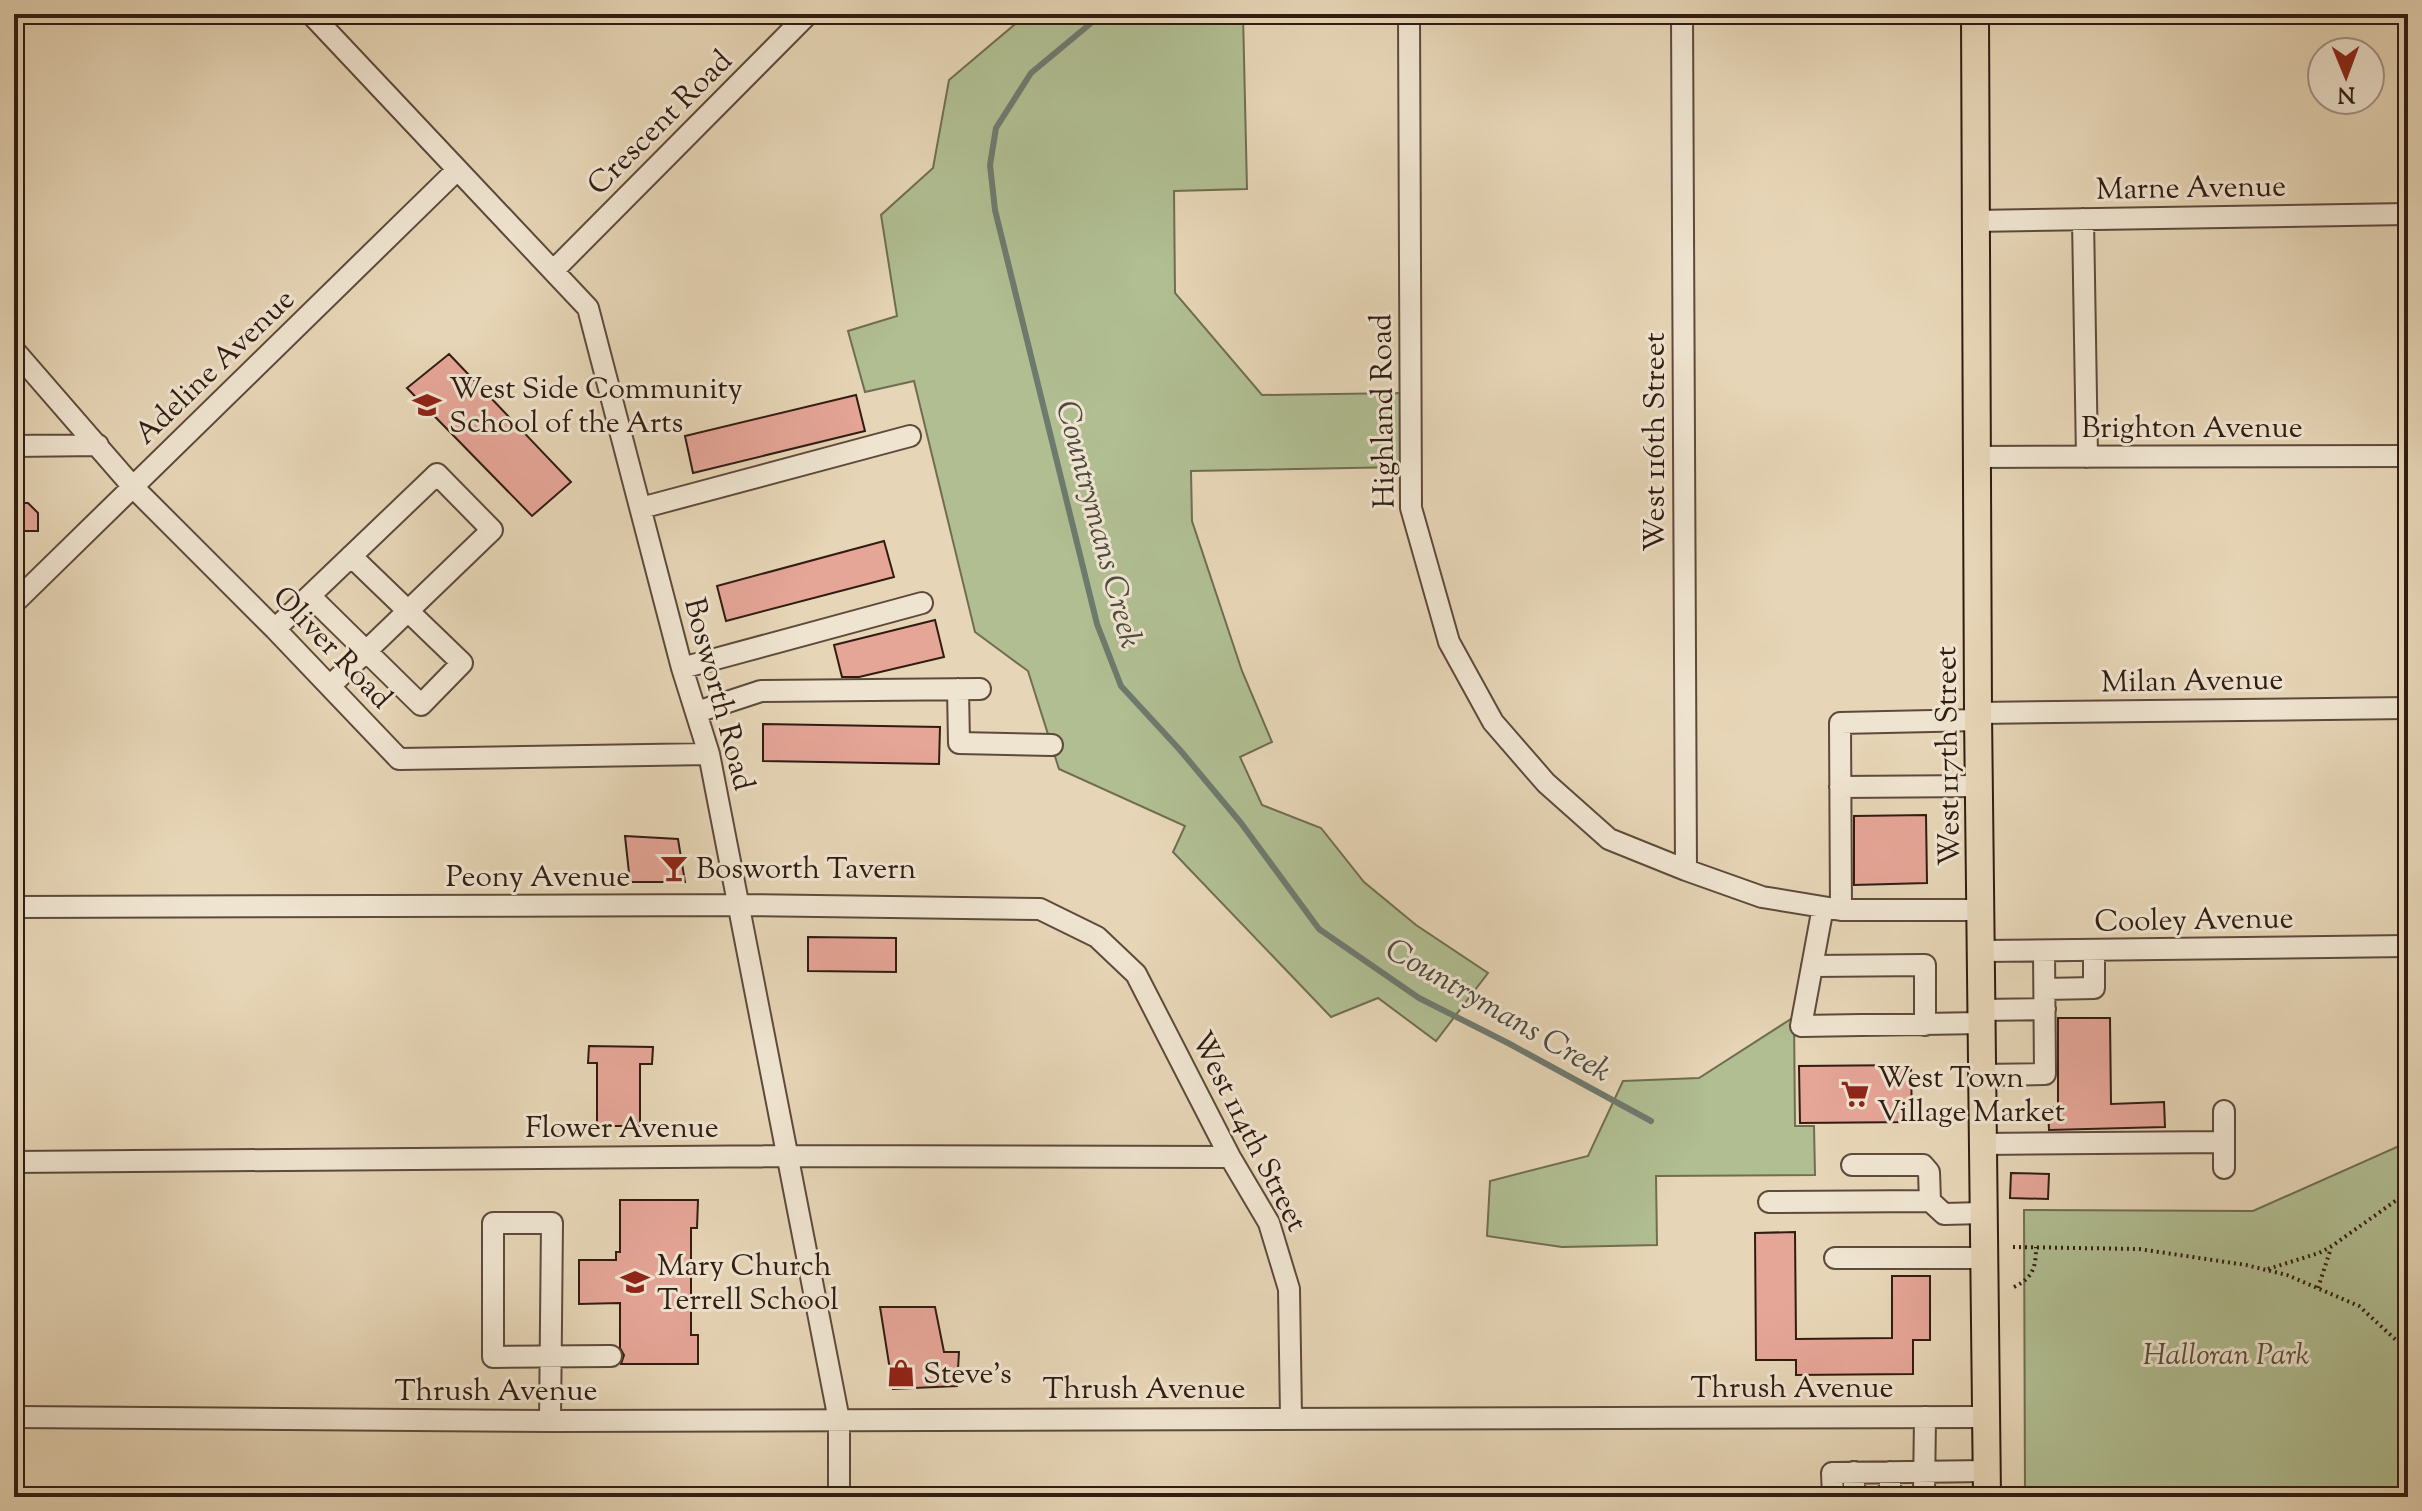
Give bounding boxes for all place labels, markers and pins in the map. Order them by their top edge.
place label: West Side Community School of the Arts [449,369,743,446]
school or university icon: West Side Community School of the Arts [412,390,442,420]
place label: Bosworth Tavern [696,849,916,892]
bar icon: Bosworth Tavern [659,853,689,883]
place label: West Town Village Market [1877,1058,2065,1135]
supermarket icon: West Town Village Market [1840,1079,1870,1109]
place label: Mary Church Terrell School [657,1246,839,1323]
school or university icon: Mary Church Terrell School [620,1267,650,1297]
place label: Steve's [923,1354,1012,1397]
shop icon: Steve's [886,1358,916,1388]

